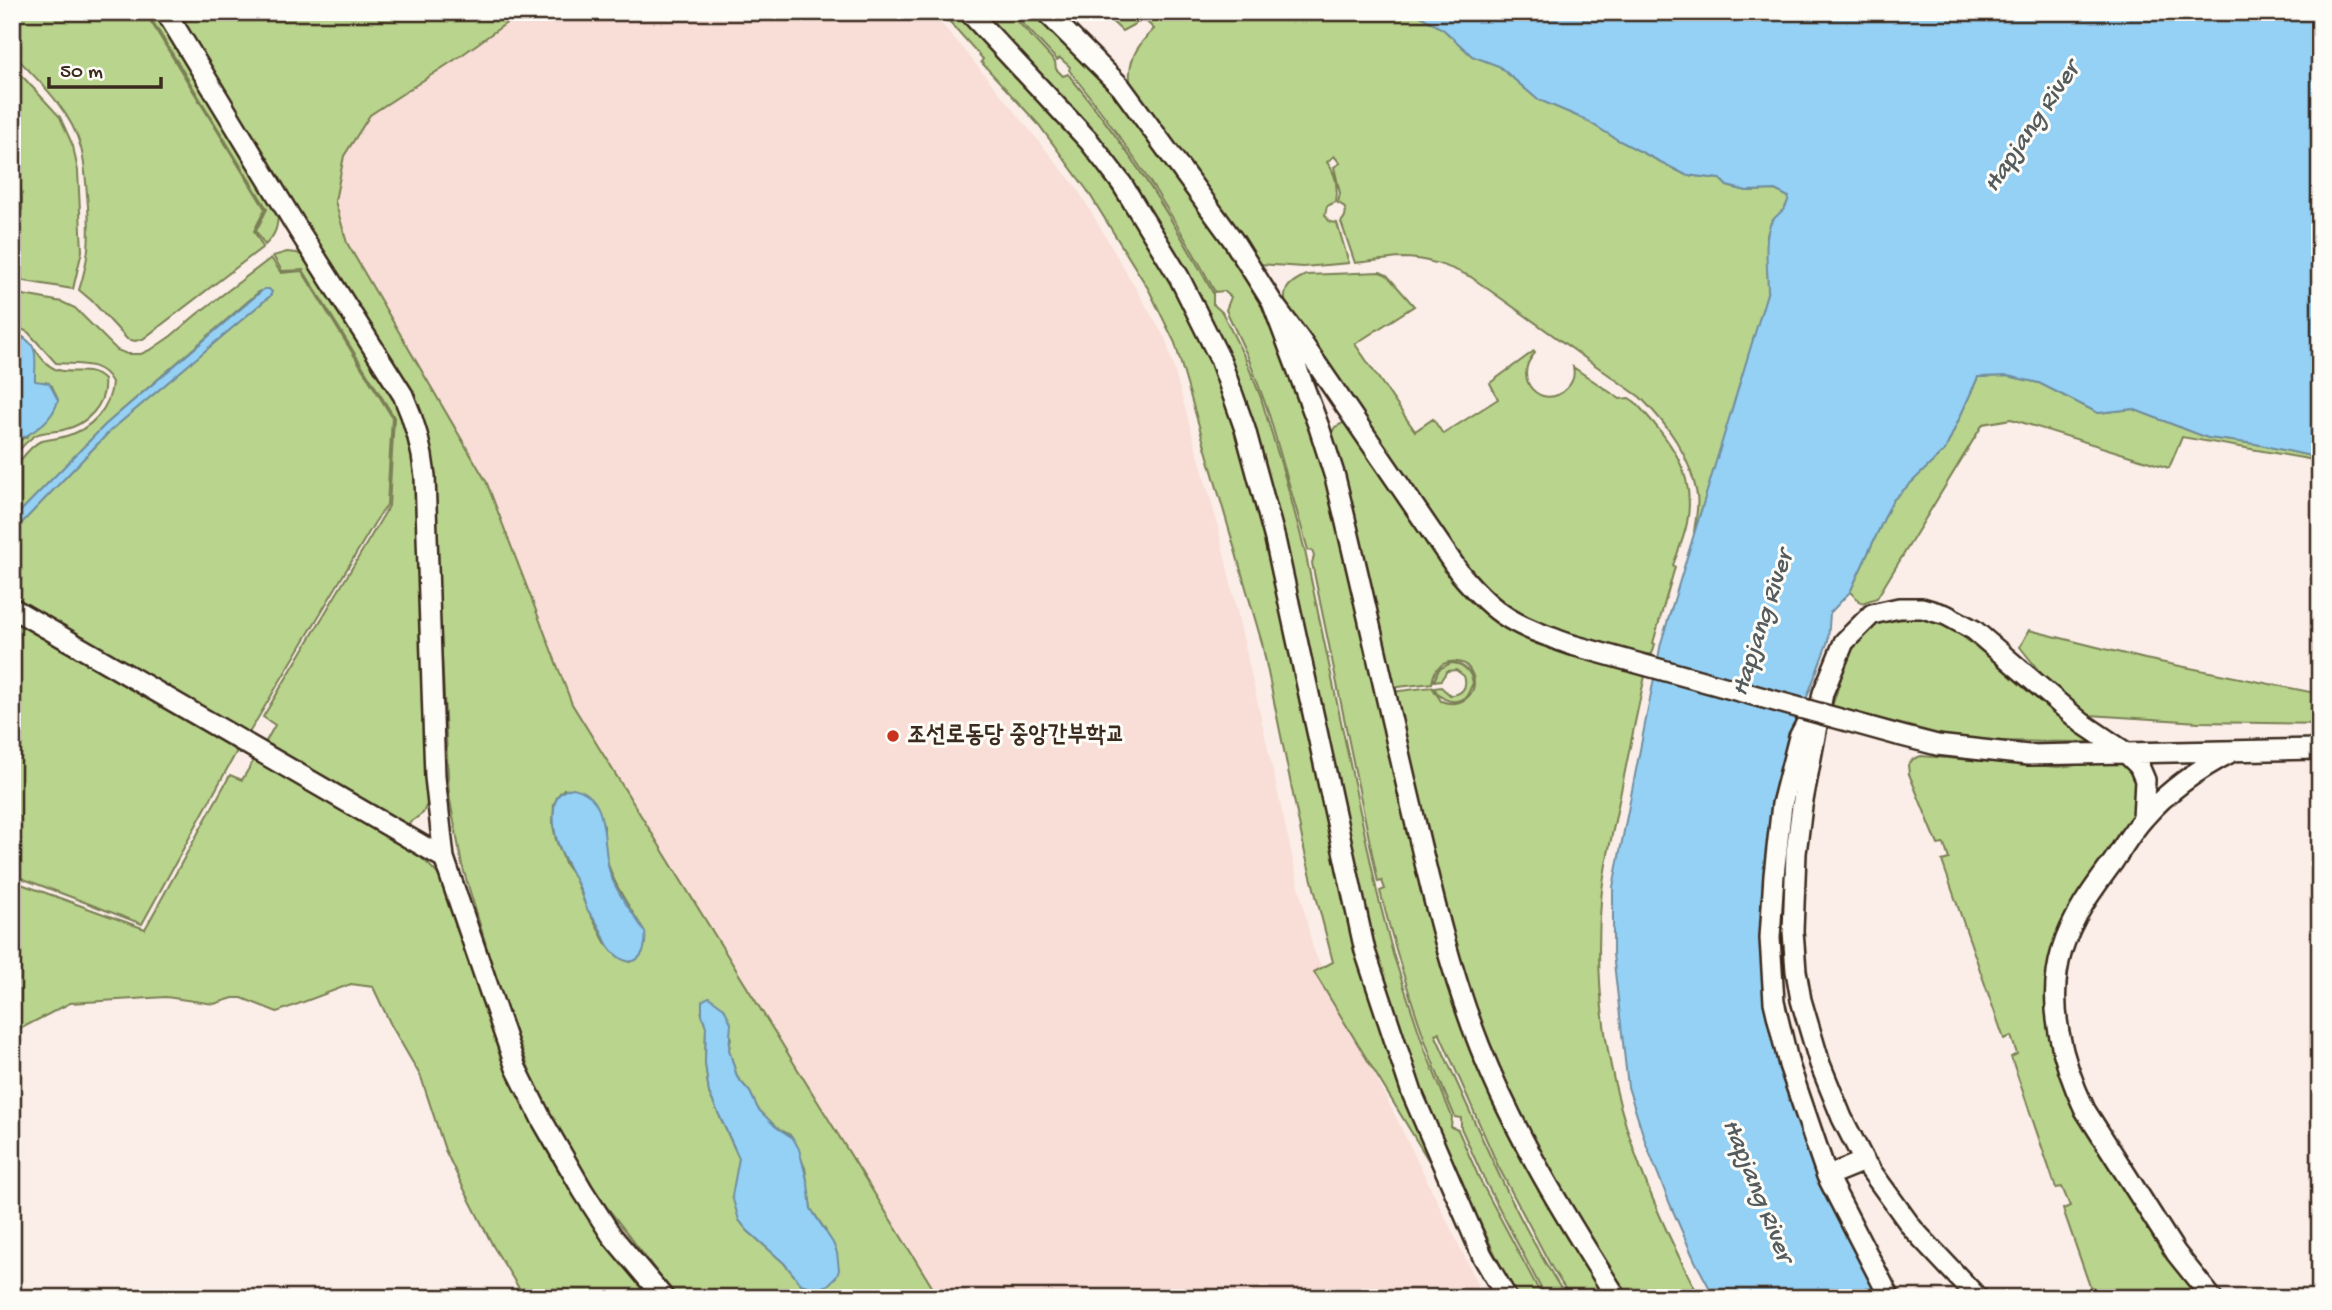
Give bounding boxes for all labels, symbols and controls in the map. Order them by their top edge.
scale bar [49,46,161,90]
water label: Hapjang River [1978,53,2091,199]
text: 50 m [60,61,103,86]
water label: Hapjang River [1726,543,1804,700]
place label: 조선로동당 중앙간부학교 [907,722,1125,751]
marker: 조선로동당 중앙간부학교 [885,728,901,744]
water label: Hapjang River [1713,1115,1800,1271]

